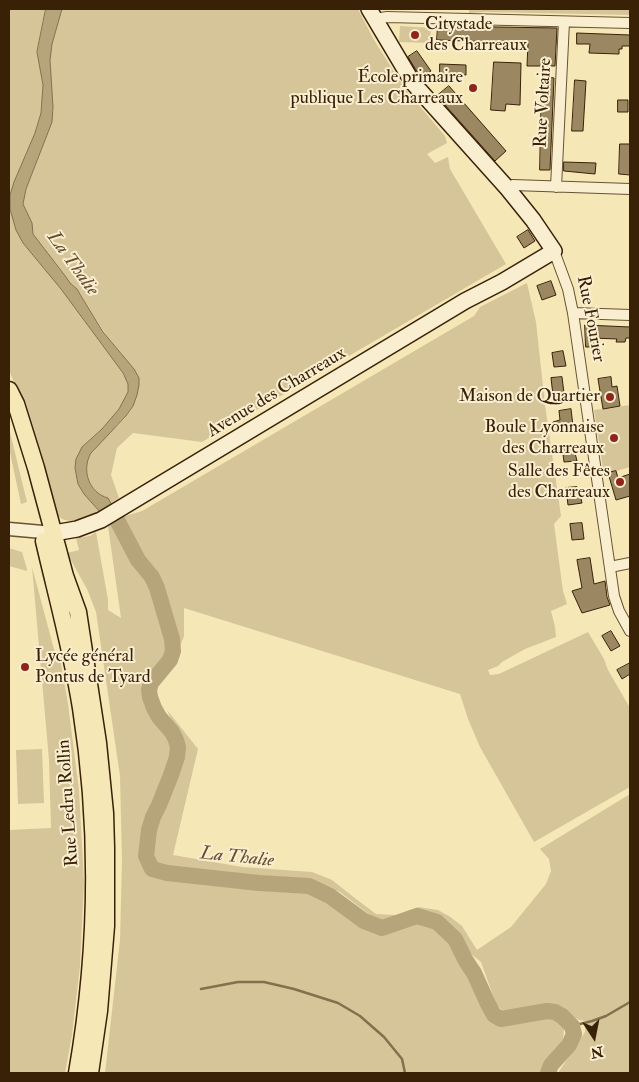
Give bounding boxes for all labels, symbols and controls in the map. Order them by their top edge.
place label: Citystade des Charreaux [425,14,527,56]
marker: Citystade des Charreaux [409,29,421,41]
street label: Rue Voltaire [531,58,557,148]
place label: École primaire publique Les Charreaux [291,67,463,110]
marker: École primaire publique Les Charreaux [467,82,479,94]
water label: La Thalie [41,227,103,301]
street label: Rue Fourier [571,274,609,364]
street label: Avenue des Charreaux [204,343,350,443]
place label: Maison de Quartier [459,386,600,408]
marker: Maison de Quartier [604,391,616,403]
place label: Boule Lyonnaise des Charreaux [484,417,604,459]
marker: Boule Lyonnaise des Charreaux [608,432,620,444]
place label: Salle des Fêtes des Charreaux [508,461,610,504]
marker: Salle des Fêtes des Charreaux [614,476,626,488]
place label: Lycée général Pontus de Tyard [35,646,150,689]
marker: Lycée général Pontus de Tyard [19,661,31,673]
street label: Rue Ledru Rollin [54,739,84,867]
water label: La Thalie [199,843,275,873]
north arrow [569,1012,619,1062]
text: N [589,1043,605,1062]

